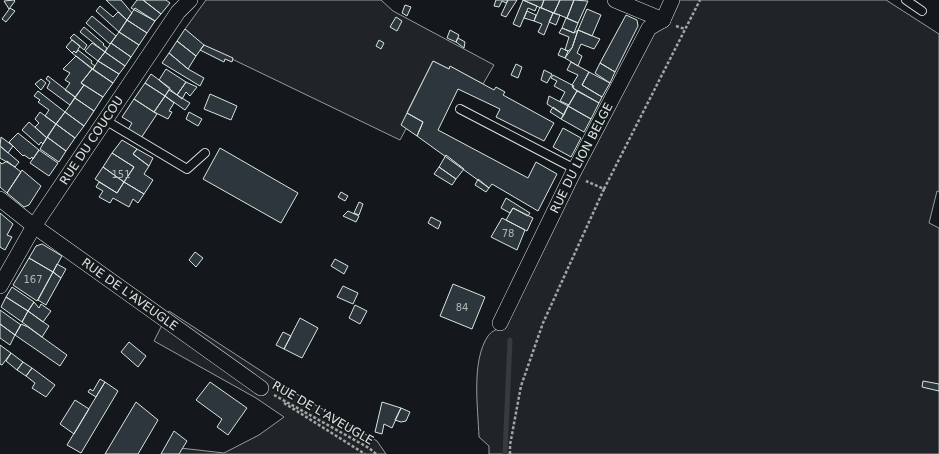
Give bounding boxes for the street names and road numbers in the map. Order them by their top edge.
street label: RUE DU COUCOU [57,94,126,187]
street label: RUE DU LION BELGE [547,100,616,216]
street label: RUE DE L'AVEUGLE [79,255,181,333]
street label: RUE DE L'AVEUGLE [270,378,376,448]

